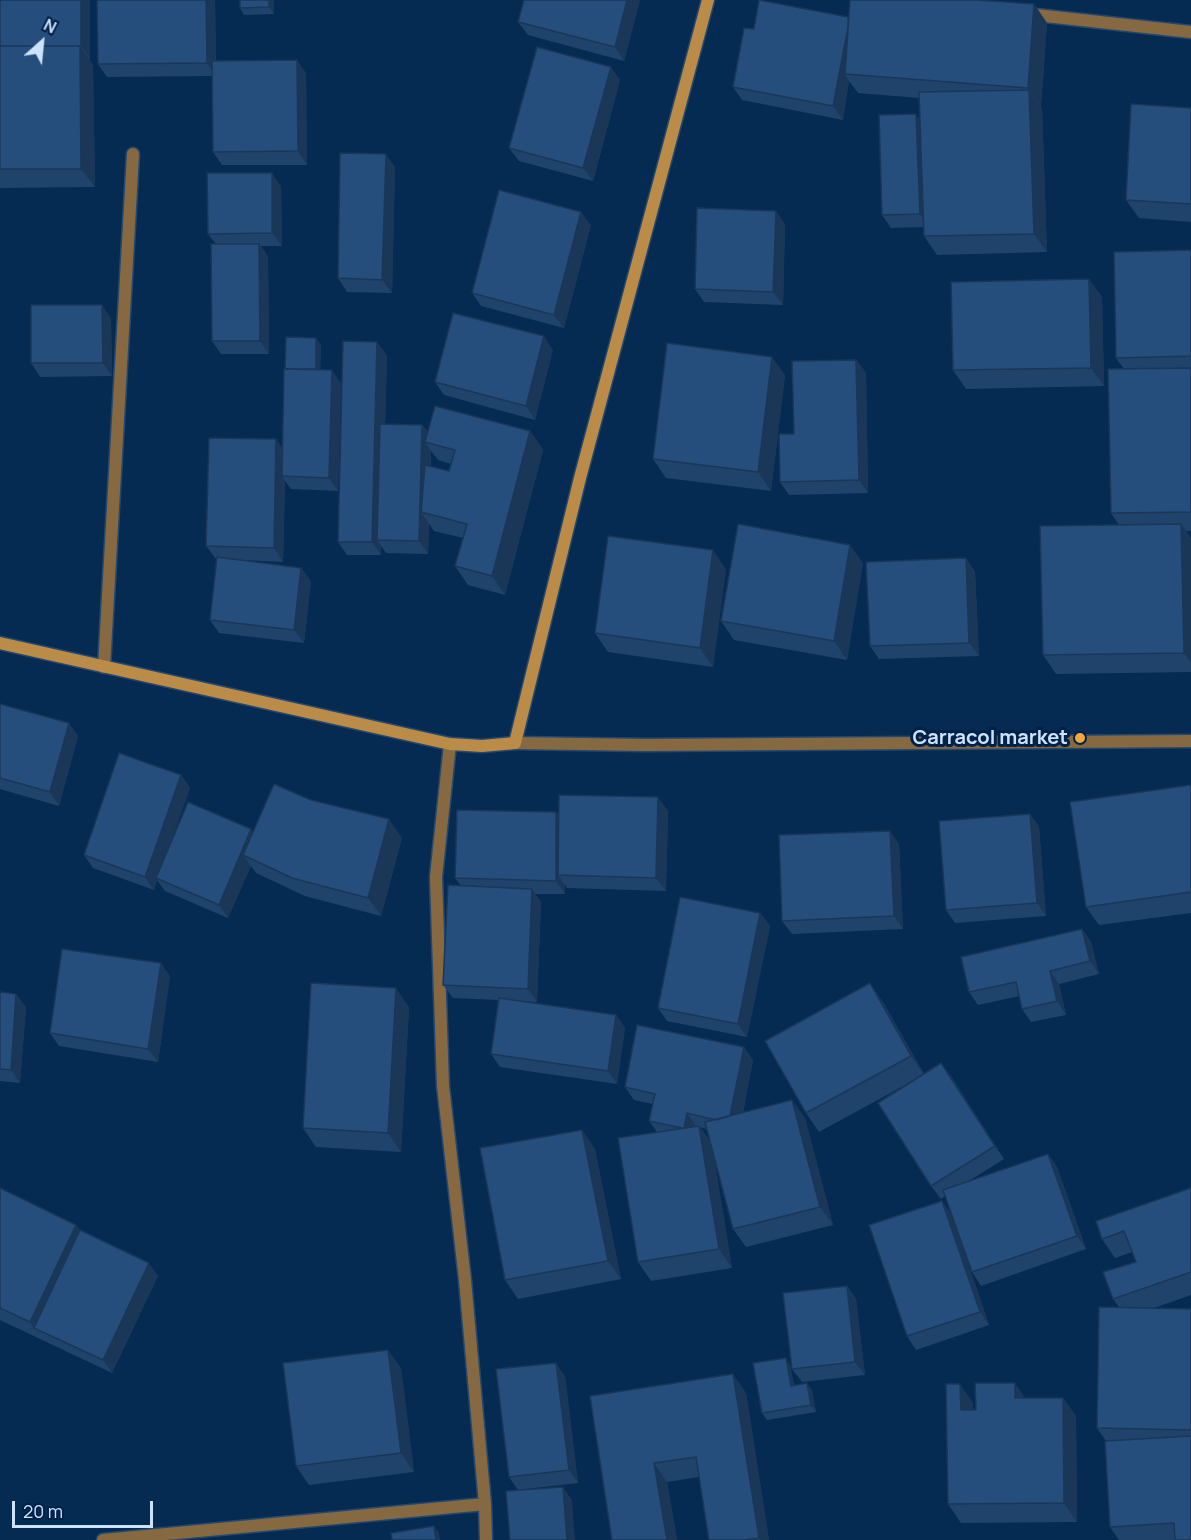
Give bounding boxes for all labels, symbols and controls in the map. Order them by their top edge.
north arrow [12,12,72,72]
text: N [40,14,60,38]
place label: Carracol market [913,726,1068,750]
marker: Carracol market [1073,731,1087,745]
scale bar [15,1489,156,1527]
text: 20 m [23,1499,63,1523]

